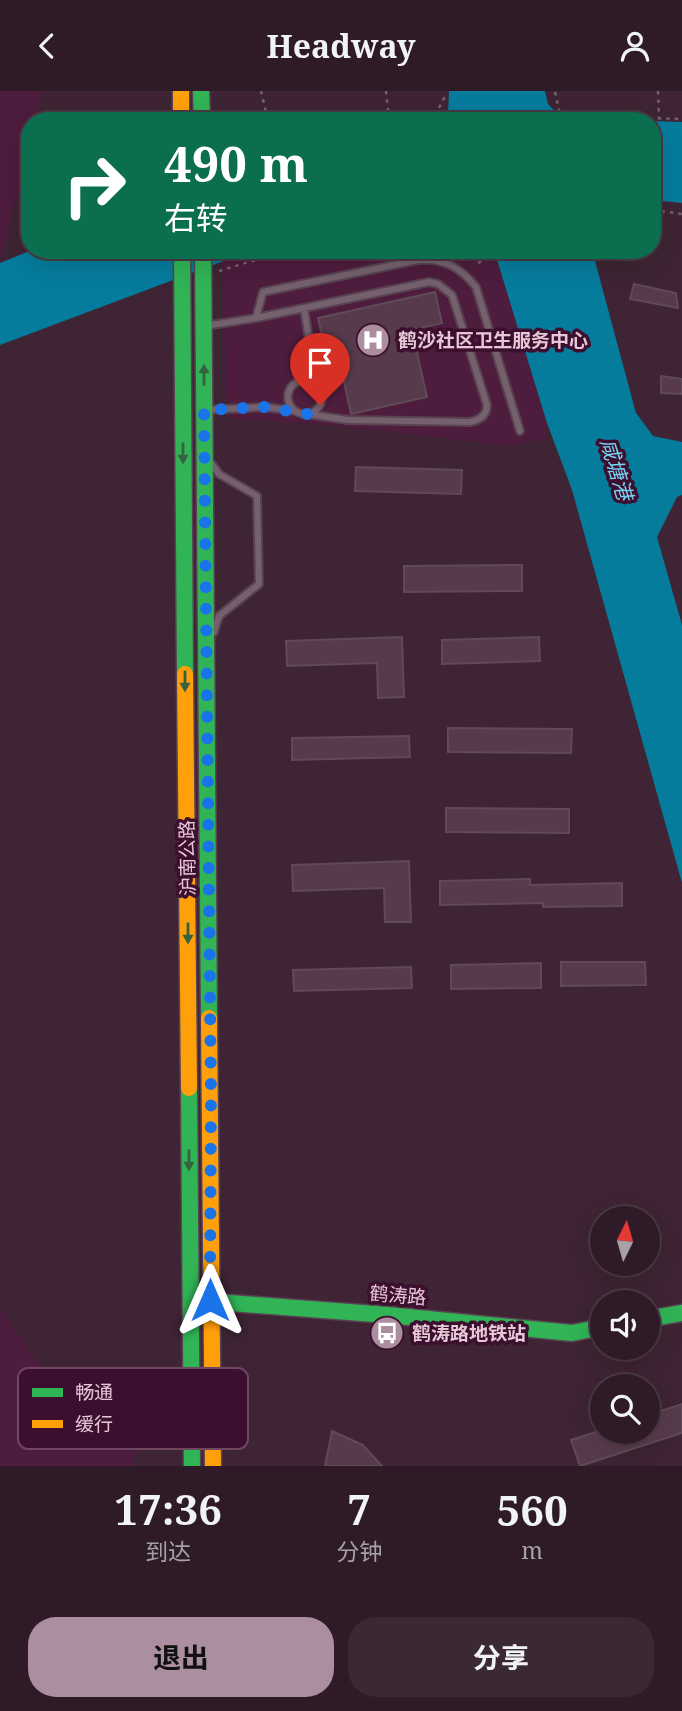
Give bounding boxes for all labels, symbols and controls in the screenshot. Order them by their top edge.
text: Headway [267,24,415,67]
icon: back [28,27,66,65]
icon: person [616,27,654,65]
text: 490 m [164,130,308,196]
icon: right [49,140,140,231]
text: 右转 [164,196,228,239]
hospital icon: 鹤沙社区卫生服务中心 [354,321,392,359]
place label: 鹤沙社区卫生服务中心 [398,327,588,353]
pin [290,333,350,405]
icon: arrive [301,344,339,382]
one-way arrow [198,363,210,385]
water label: 咸塘港 [594,435,640,506]
one-way arrow [178,442,189,464]
one-way arrow [179,670,191,692]
street label: 沪南公路 [173,820,201,896]
one-way arrow [182,922,193,944]
one-way arrow [184,1149,195,1171]
north arrow [590,1206,660,1276]
map controls [590,1206,660,1444]
position arrow [173,1263,247,1337]
street label: 鹤涛路 [368,1280,428,1310]
button: sound [590,1290,660,1360]
bus stop icon: 鹤涛路地铁站 [368,1314,406,1352]
place label: 鹤涛路地铁站 [412,1320,526,1346]
legend [18,1368,248,1449]
button: search [590,1374,660,1444]
text: 畅通 [75,1379,113,1405]
text: 缓行 [75,1411,113,1437]
text: 17:36 [114,1480,222,1537]
text: 7 [347,1480,371,1537]
text: 560 [497,1481,568,1538]
text: m [521,1534,543,1566]
text: 到达 [145,1535,191,1567]
text: 分钟 [336,1535,382,1567]
button: 退出 [28,1617,334,1697]
button: 分享 [348,1617,654,1697]

